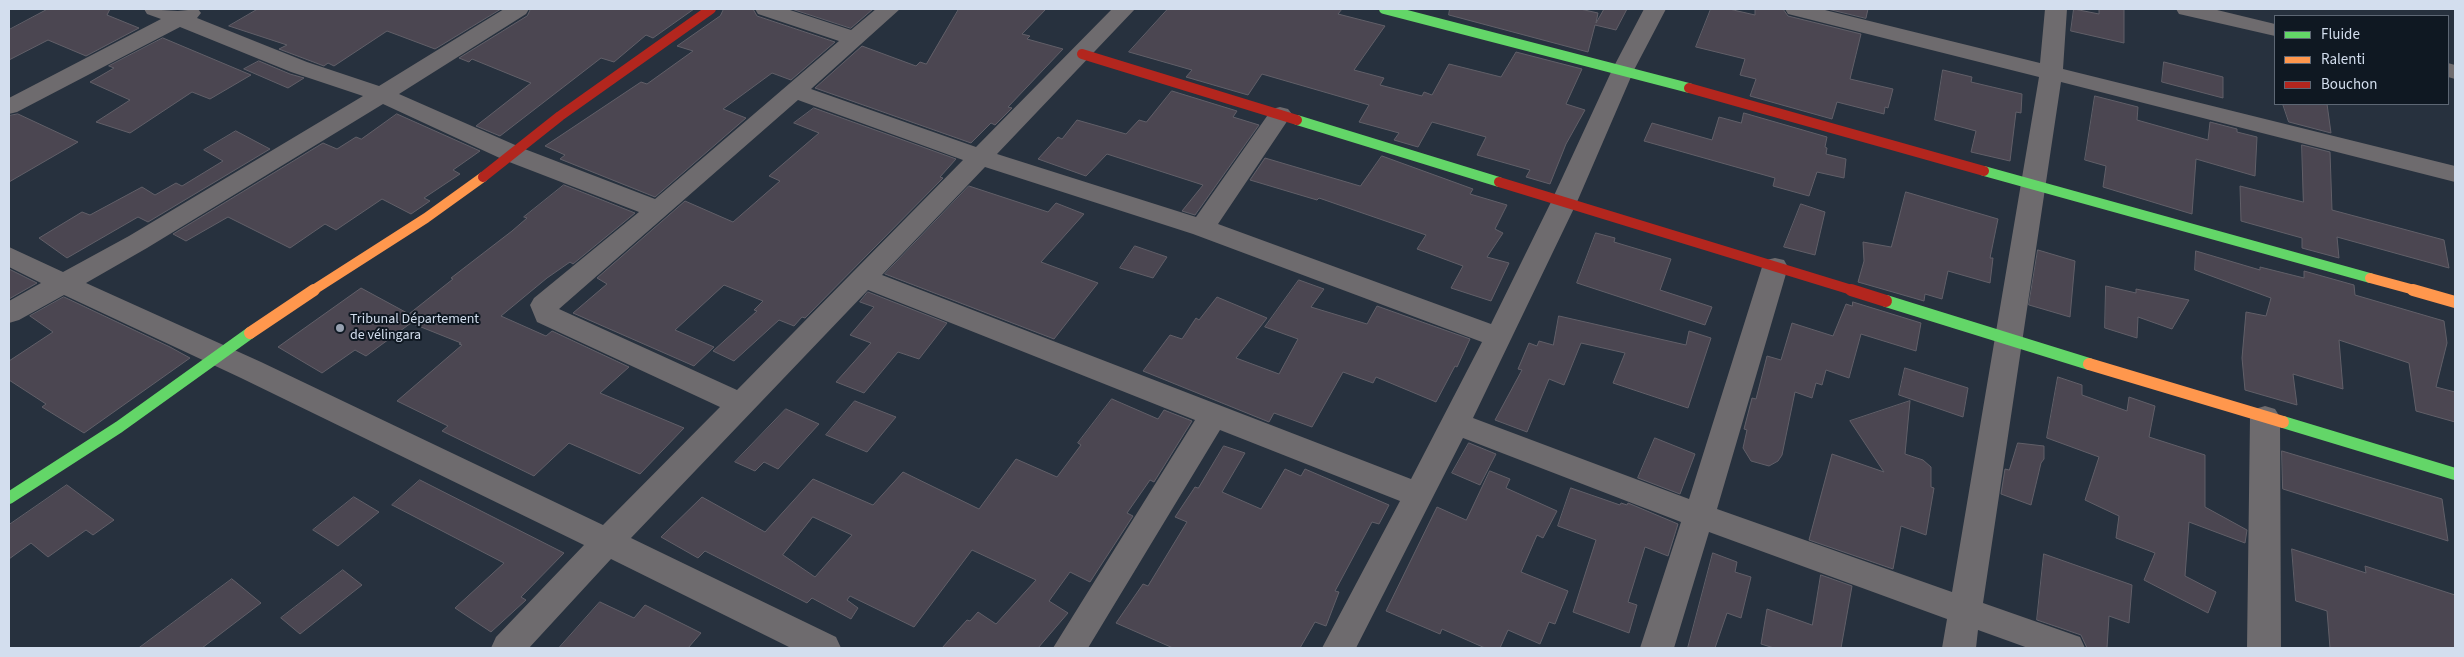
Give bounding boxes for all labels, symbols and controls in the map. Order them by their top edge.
legend [2274,15,2449,105]
text: Fluide [2321,24,2360,45]
text: Ralenti [2321,49,2365,70]
text: Bouchon [2321,74,2377,95]
place label: Tribunal Département de vélingara [350,312,479,344]
marker: Tribunal Département de vélingara [334,322,346,334]

